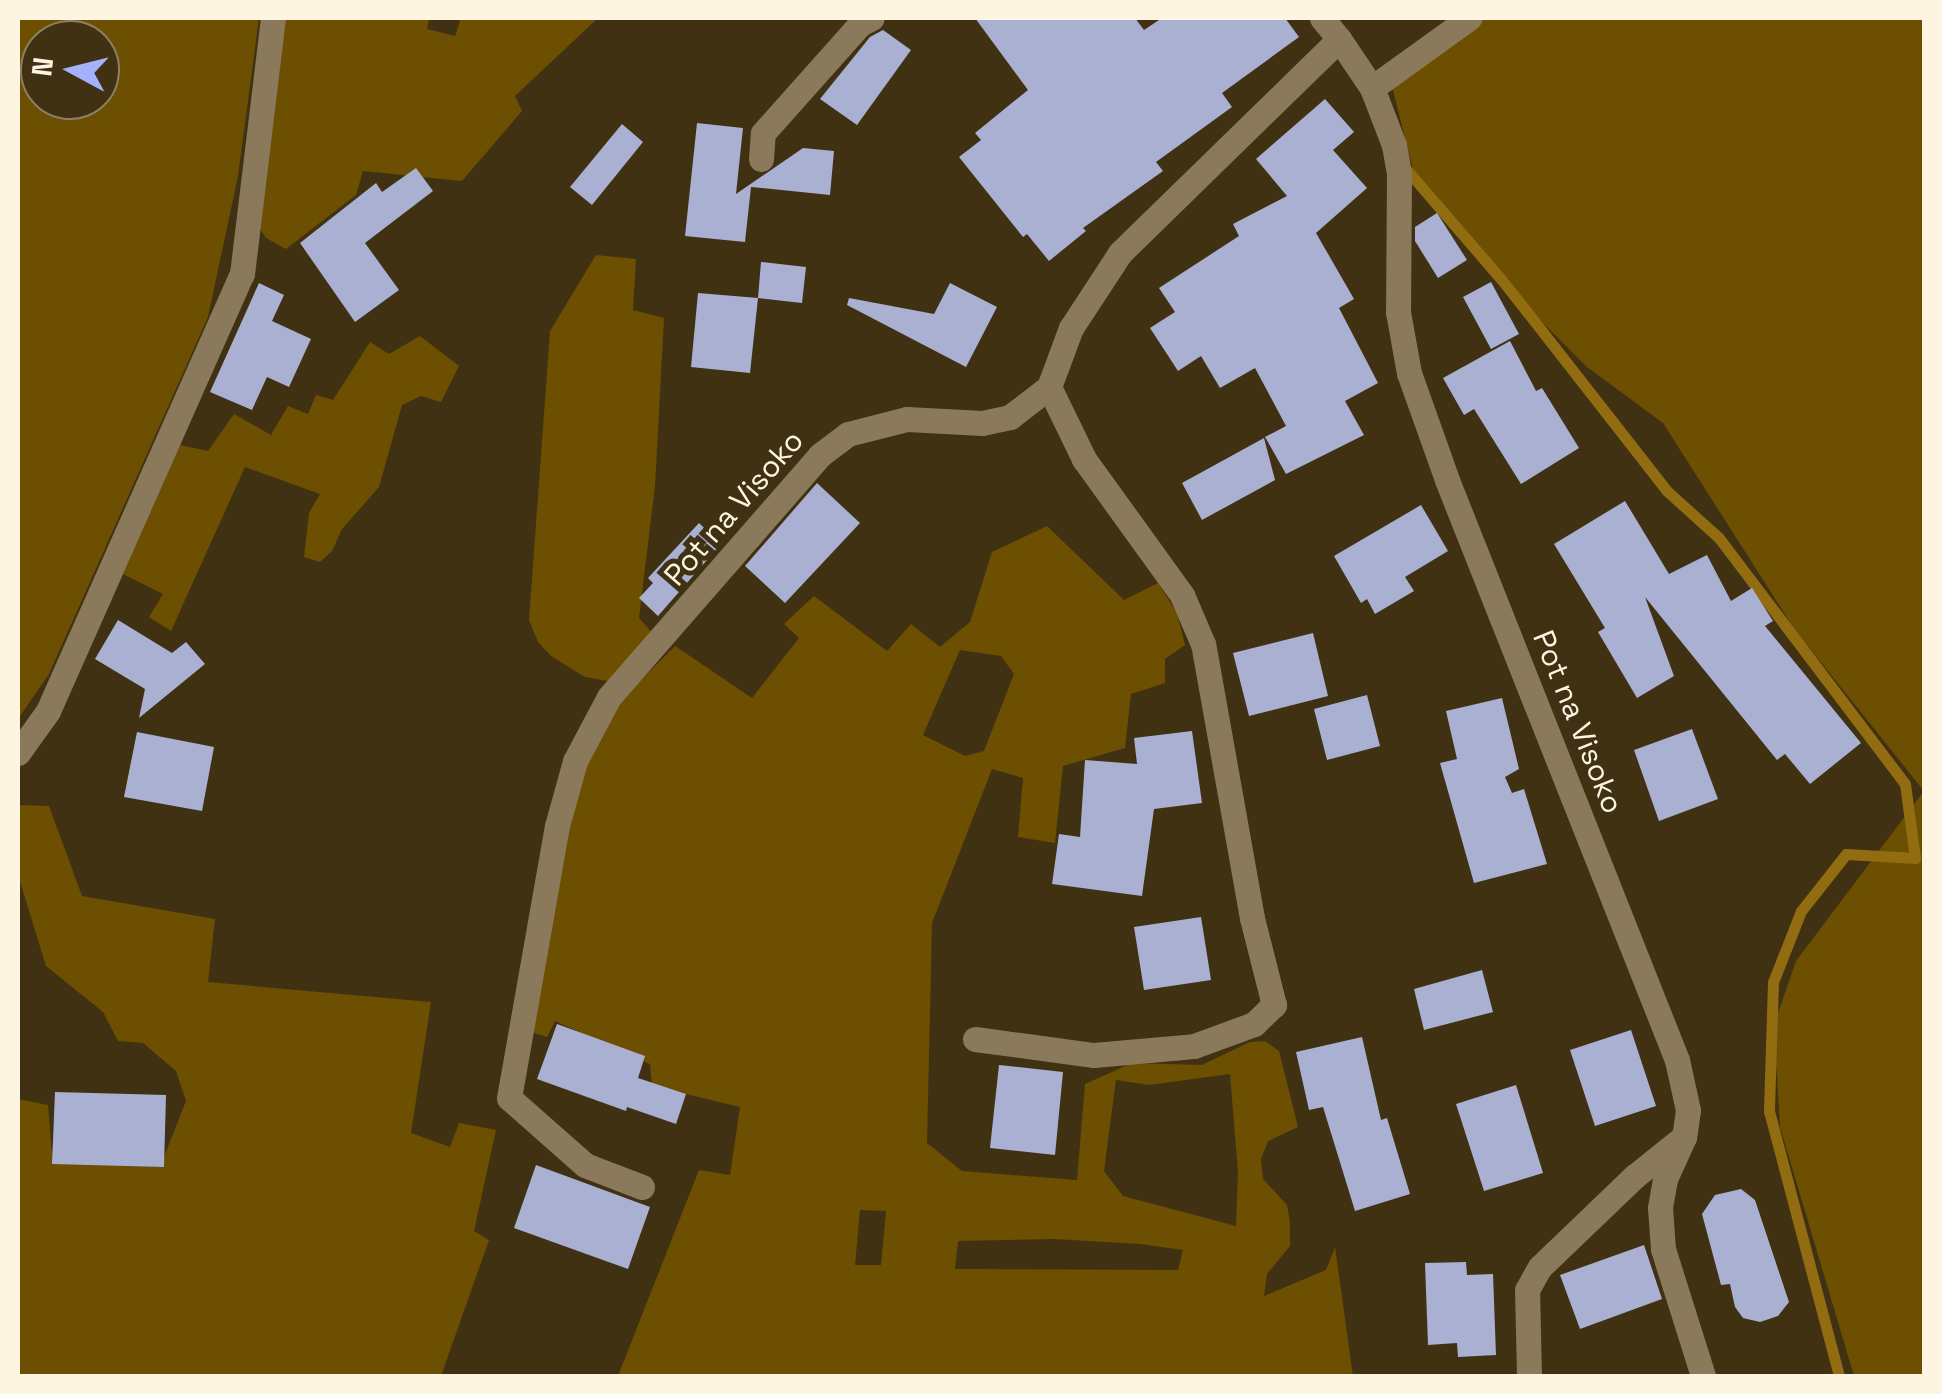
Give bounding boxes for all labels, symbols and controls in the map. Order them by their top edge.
north arrow [20,20,120,120]
text: N [23,55,61,78]
street label: Pot na Visoko [657,423,811,593]
street label: Pot na Visoko [1525,625,1631,819]

